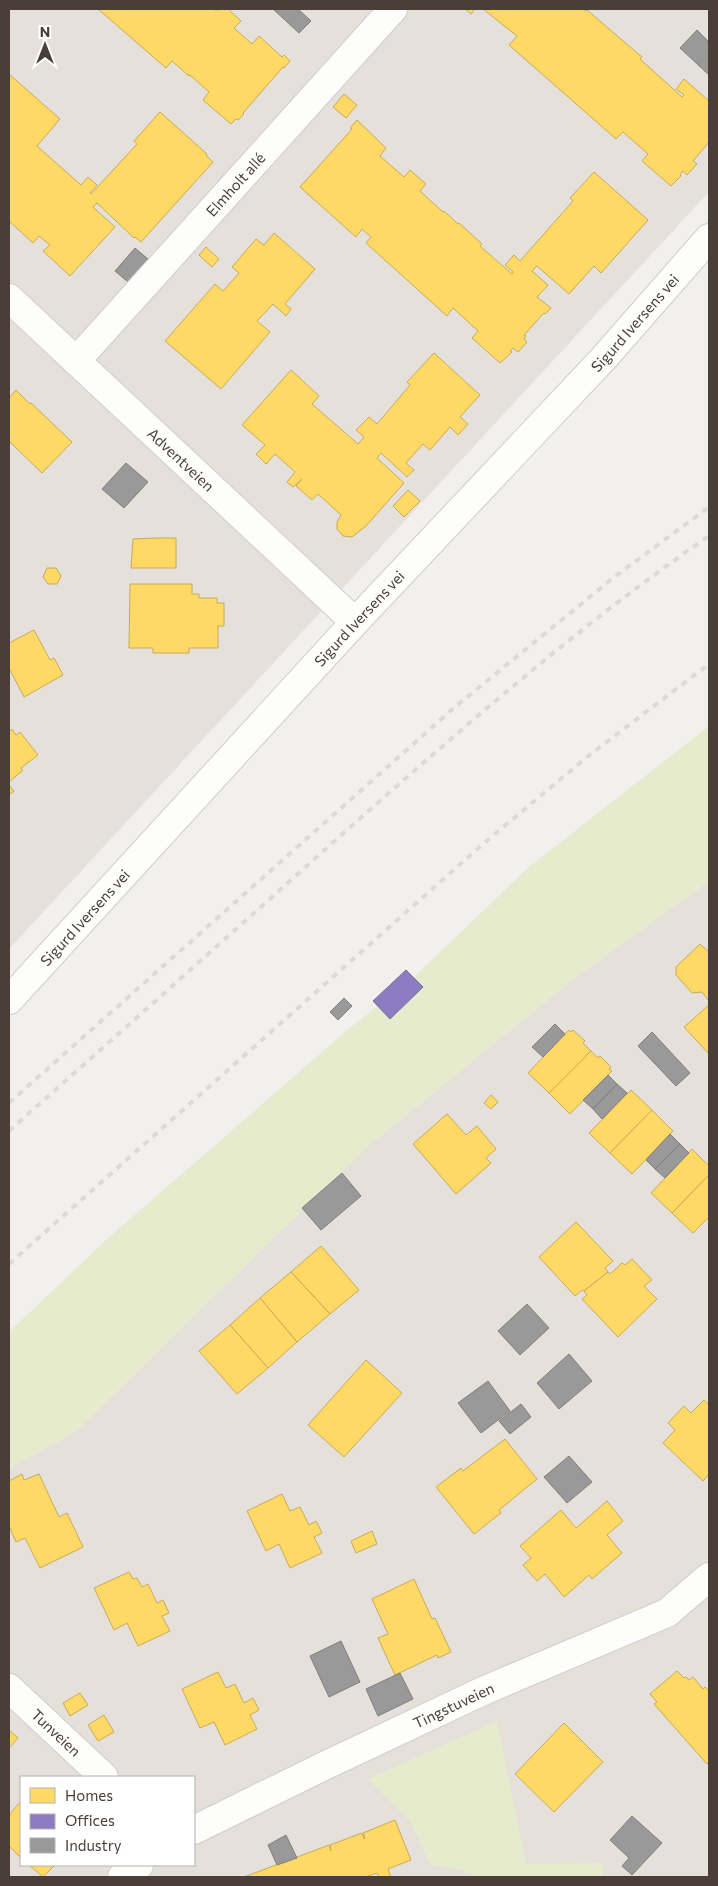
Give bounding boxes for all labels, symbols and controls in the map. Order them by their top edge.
north arrow [20,20,70,70]
text: N [40,23,50,40]
street label: Elmholt allé [202,148,269,220]
street label: Sigurd Iversens vei [587,270,682,375]
street label: Adventveien [144,424,218,495]
street label: Sigurd Iversens vei [310,567,408,670]
street label: Sigurd Iversens vei [36,866,133,969]
street label: Tingstuveien [410,1678,497,1732]
street label: Tunveien [28,1705,85,1760]
legend [20,1776,195,1866]
text: Homes [65,1786,113,1804]
text: Offices [65,1811,115,1829]
text: Industry [65,1836,122,1854]

